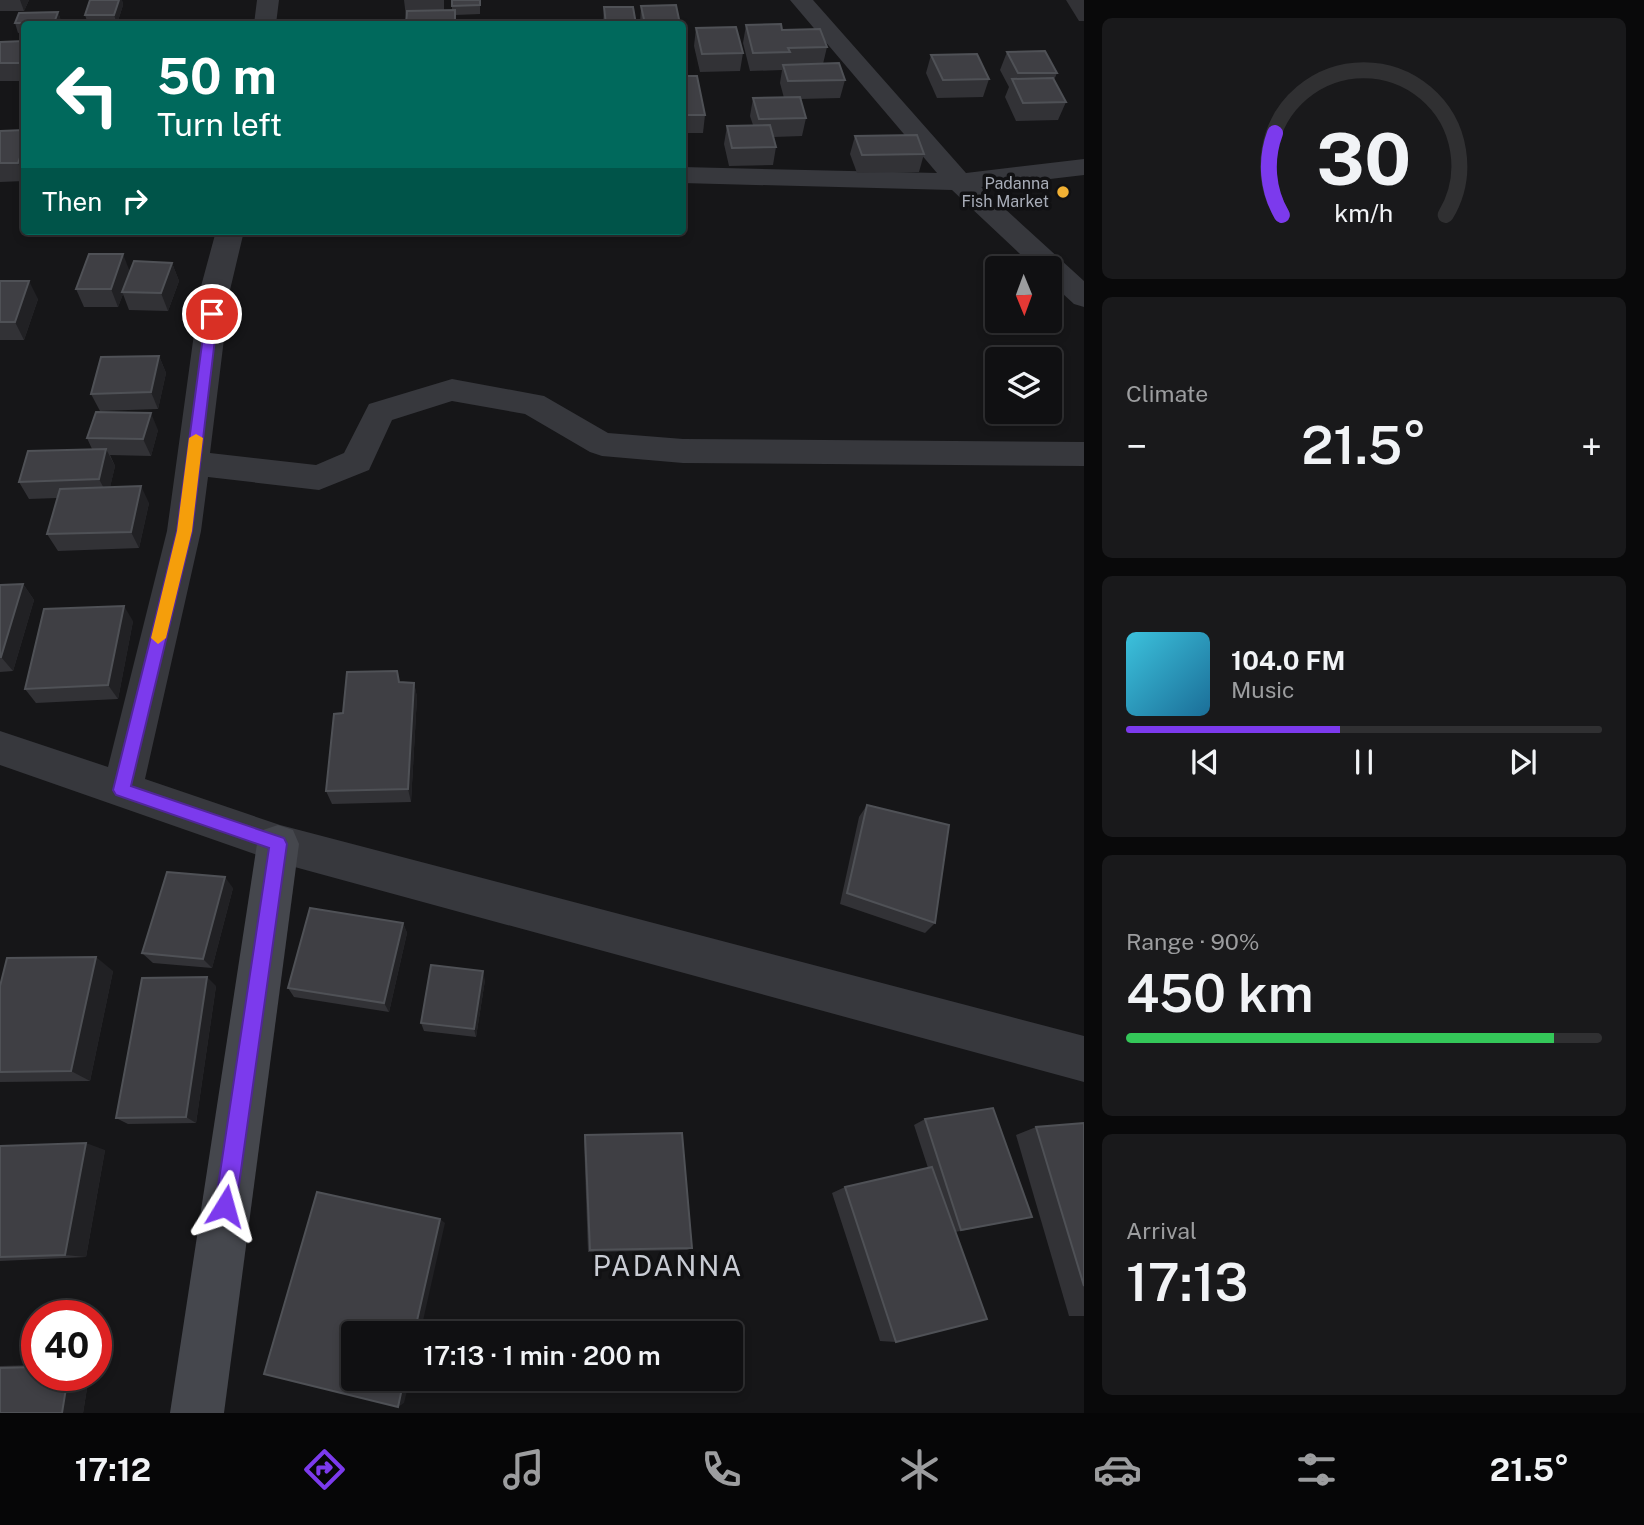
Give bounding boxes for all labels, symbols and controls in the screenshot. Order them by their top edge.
text: 50 m [157,47,277,105]
icon: left [42,49,133,140]
text: Turn left [157,106,282,143]
text: 30 [1316,116,1412,201]
place label: Padanna Fish Market [962,174,1049,211]
icon: right [116,182,154,220]
marker: Padanna Fish Market [1055,184,1071,200]
text: Then [42,186,102,217]
text: km/h [1335,197,1393,227]
north arrow [985,256,1062,332]
map controls [985,256,1062,424]
pin [182,284,242,344]
icon: arrive [193,295,231,333]
button: layers [985,347,1062,424]
text: Climate [1126,380,1208,407]
text: 21.5° [1301,415,1427,476]
text: − [1126,424,1147,469]
text: + [1581,424,1602,469]
text: 104.0 FM [1231,645,1345,676]
text: Music [1231,676,1295,703]
icon: previous [1186,743,1224,781]
icon: pause [1345,743,1383,781]
icon: next [1504,743,1542,781]
text: Range · 90% [1126,928,1260,955]
text: 450 km [1126,963,1314,1024]
position arrow [188,1169,262,1243]
text: Arrival [1126,1217,1197,1244]
district label: PADANNA [593,1249,743,1282]
text: 17:13 [1126,1252,1248,1313]
speed limit sign: 40 [21,1300,112,1391]
text: 17:13 · 1 min · 200 m [423,1340,661,1371]
icon: directions [300,1445,349,1494]
icon: music [499,1445,548,1494]
icon: phone [697,1445,746,1494]
icon: climate [895,1445,944,1494]
icon: car [1093,1445,1142,1494]
icon: filters [1292,1445,1341,1494]
text: 17:12 [75,1451,151,1488]
text: 21.5° [1490,1451,1569,1488]

